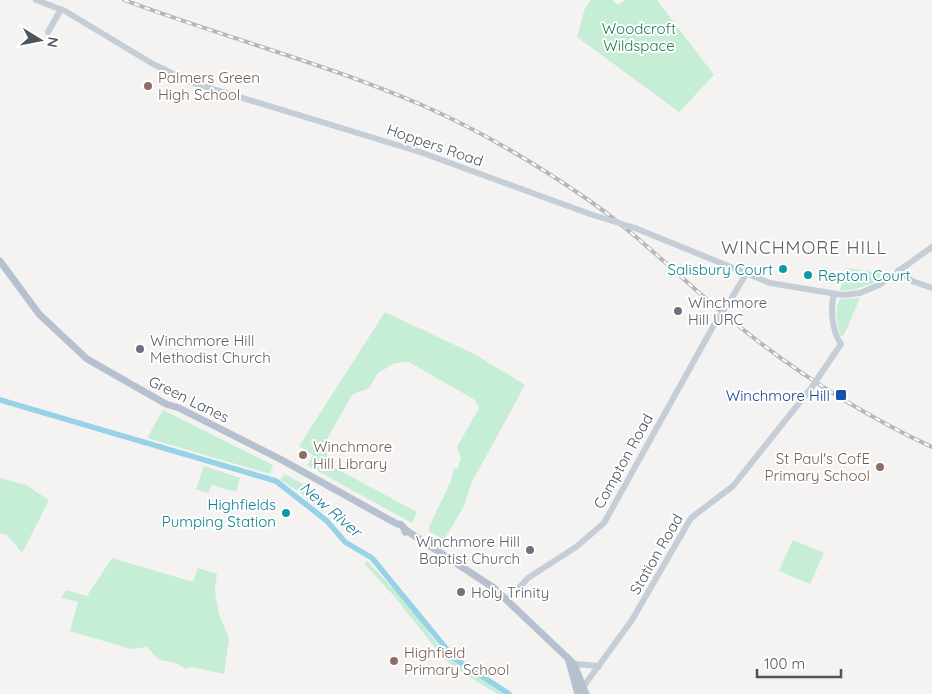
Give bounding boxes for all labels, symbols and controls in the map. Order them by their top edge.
north arrow [15,15,65,65]
park label: Woodcroft Wildspace [602,19,676,55]
text: N [43,36,63,49]
place label: Palmers Green High School [158,68,260,104]
marker: Palmers Green High School [142,80,154,92]
street label: Hoppers Road [384,120,486,170]
district label: WINCHMORE HILL [721,236,887,259]
place label: Salisbury Court [668,260,773,279]
marker: Salisbury Court [777,263,789,275]
place label: Repton Court [818,266,911,285]
marker: Repton Court [802,269,814,281]
place label: Winchmore Hill URC [688,293,767,329]
marker: Winchmore Hill URC [672,305,684,317]
place label: Winchmore Hill Methodist Church [150,331,271,367]
marker: Winchmore Hill Methodist Church [134,343,146,355]
street label: Green Lanes [146,371,232,427]
place label: Winchmore Hill [726,386,830,405]
marker: Winchmore Hill [834,388,848,402]
street label: Compton Road [589,410,657,512]
place label: Winchmore Hill Library [313,437,392,473]
marker: Winchmore Hill Library [297,449,309,461]
place label: St Paul's CofE Primary School [765,449,870,485]
marker: St Paul's CofE Primary School [874,461,886,473]
water label: New River [296,477,367,542]
place label: Highfields Pumping Station [162,495,276,531]
marker: Highfields Pumping Station [280,507,292,519]
street label: Station Road [625,510,687,598]
place label: Winchmore Hill Baptist Church [416,532,520,568]
marker: Winchmore Hill Baptist Church [524,544,536,556]
place label: Holy Trinity [471,583,549,602]
marker: Holy Trinity [455,586,467,598]
place label: Highfield Primary School [404,643,509,679]
scale bar [757,646,841,678]
text: 100 m [764,654,805,673]
marker: Highfield Primary School [388,655,400,667]

